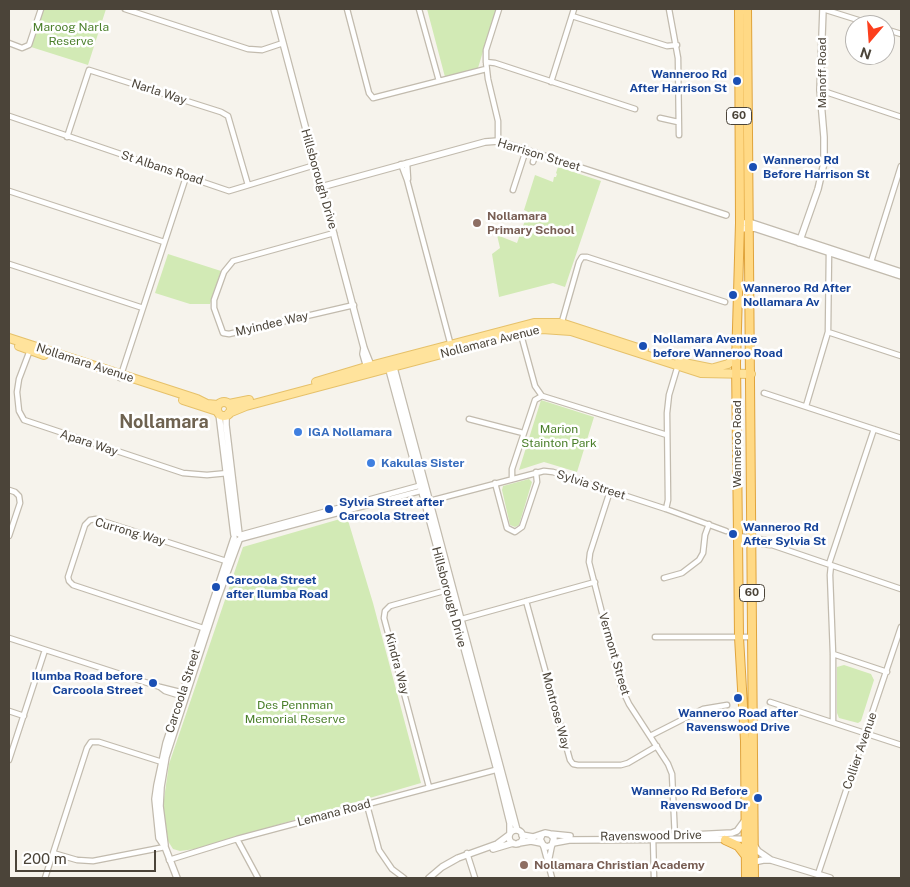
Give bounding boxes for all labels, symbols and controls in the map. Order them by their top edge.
north arrow [845,15,895,65]
park label: Maroog Narla Reserve [33,20,109,48]
street label: Manoff Road [815,37,829,109]
text: N [858,44,873,63]
place label: Wanneroo Rd After Harrison St [630,67,727,95]
marker: Wanneroo Rd After Harrison St [731,75,743,87]
street label: Narla Way [130,76,188,108]
road number: 60 [726,108,752,124]
street label: Hillsborough Drive [298,127,340,231]
street label: Harrison Street [496,136,582,174]
street label: St Albans Road [119,148,205,188]
place label: Wanneroo Rd Before Harrison St [763,153,870,181]
marker: Wanneroo Rd Before Harrison St [747,161,759,173]
place label: Nollamara Primary School [487,209,575,237]
marker: Nollamara Primary School [471,217,483,229]
place label: Wanneroo Rd After Nollamara Av [743,281,851,309]
marker: Wanneroo Rd After Nollamara Av [727,289,739,301]
street label: Myindee Way [234,309,310,339]
street label: Nollamara Avenue [439,323,541,361]
place label: Nollamara Avenue before Wanneroo Road [653,332,783,360]
street label: Nollamara Avenue [34,340,136,386]
marker: Nollamara Avenue before Wanneroo Road [637,340,649,352]
street label: Wanneroo Road [730,400,744,488]
district label: Nollamara [119,411,209,433]
park label: Marion Stainton Park [521,422,597,450]
place label: IGA Nollamara [308,425,392,439]
marker: IGA Nollamara [292,426,304,438]
street label: Apara Way [58,427,120,459]
place label: Kakulas Sister [381,456,464,470]
marker: Kakulas Sister [365,457,377,469]
street label: Sylvia Street [555,467,627,503]
place label: Sylvia Street after Carcoola Street [339,495,444,523]
marker: Sylvia Street after Carcoola Street [323,503,335,515]
street label: Currong Way [93,515,167,549]
place label: Wanneroo Rd After Sylvia St [743,520,826,548]
marker: Wanneroo Rd After Sylvia St [727,528,739,540]
street label: Hillsborough Drive [429,545,469,649]
place label: Carcoola Street after Ilumba Road [226,573,328,601]
marker: Carcoola Street after Ilumba Road [210,581,222,593]
road number: 60 [740,584,764,602]
street label: Vermont Street [595,611,633,697]
street label: Kindra Way [382,632,412,696]
street label: Carcoola Street [163,647,203,735]
place label: Ilumba Road before Carcoola Street [31,669,143,697]
street label: Montrose Way [539,671,573,751]
marker: Ilumba Road before Carcoola Street [147,677,159,689]
marker: Wanneroo Road after Ravenswood Drive [732,692,744,704]
park label: Des Pennman Memorial Reserve [245,698,345,726]
place label: Wanneroo Road after Ravenswood Drive [678,706,798,734]
street label: Collier Avenue [840,711,880,791]
place label: Wanneroo Rd Before Ravenswood Dr [631,784,748,812]
marker: Wanneroo Rd Before Ravenswood Dr [752,792,764,804]
street label: Lemana Road [296,796,372,830]
street label: Ravenswood Drive [600,828,702,844]
scale bar [18,840,159,872]
text: 200 m [23,850,67,867]
place label: Nollamara Christian Academy [534,858,705,872]
marker: Nollamara Christian Academy [518,859,530,871]

